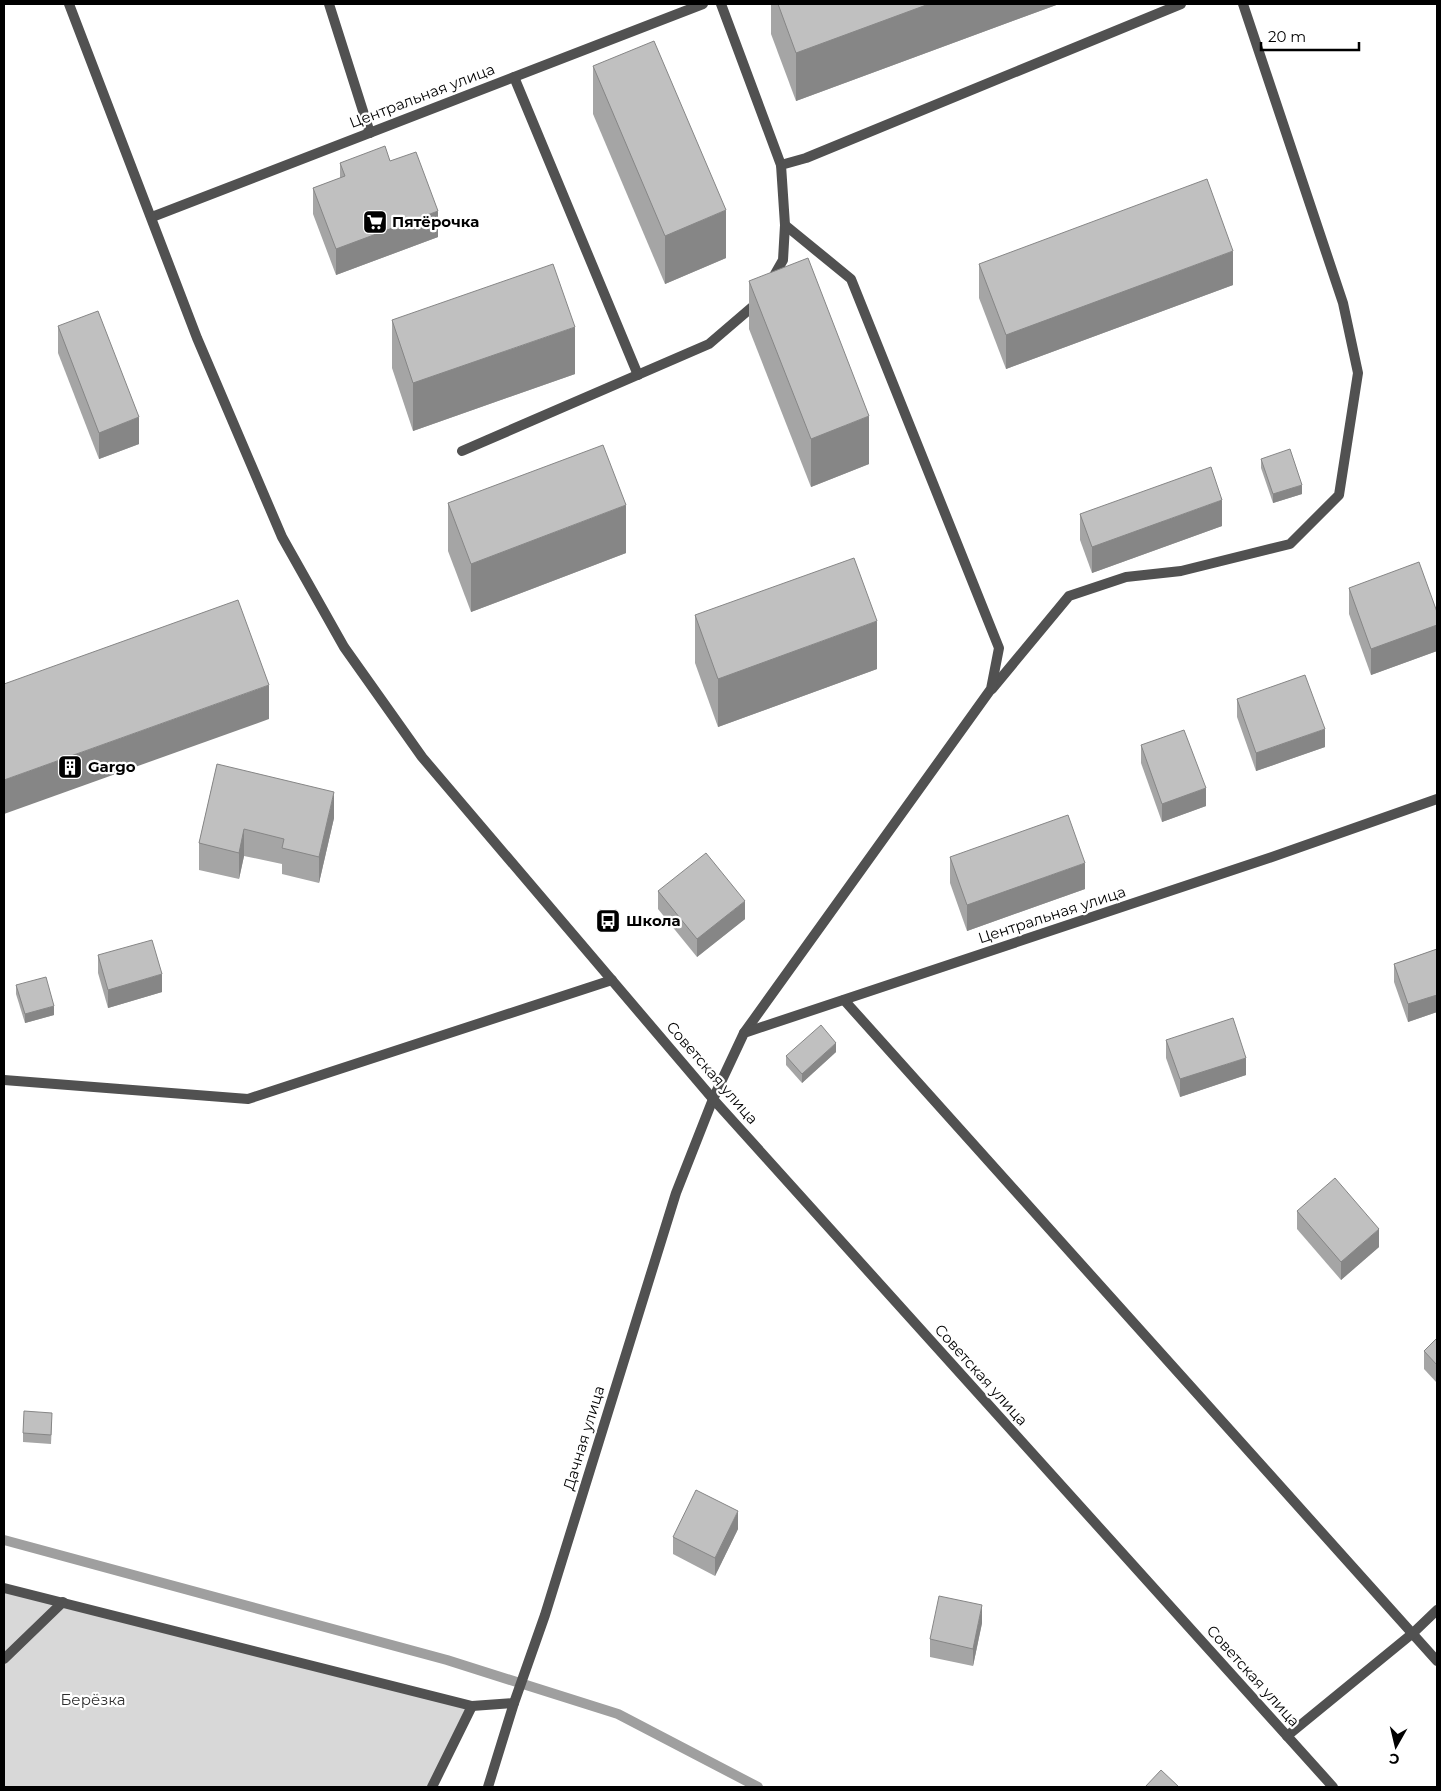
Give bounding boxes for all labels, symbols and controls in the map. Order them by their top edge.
scale bar [1261,20,1358,52]
text: 20 m [1268,27,1306,46]
street label: Центральная улица [346,59,497,132]
supermarket icon: Пятёрочка [362,209,388,235]
place label: Пятёрочка [392,212,479,231]
building icon: Gargo [57,754,83,780]
place label: Gargo [88,757,136,776]
street label: Центральная улица [976,882,1128,947]
bus stop icon: Школа [595,908,621,934]
place label: Школа [626,911,681,930]
street label: Советская улица [662,1017,762,1128]
street label: Советская улица [931,1320,1032,1429]
street label: Дачная улица [559,1383,608,1492]
street label: Советская улица [1203,1621,1304,1730]
park label: Берёзка [60,1690,126,1709]
north arrow [1371,1721,1421,1771]
text: С [1388,1749,1400,1768]

